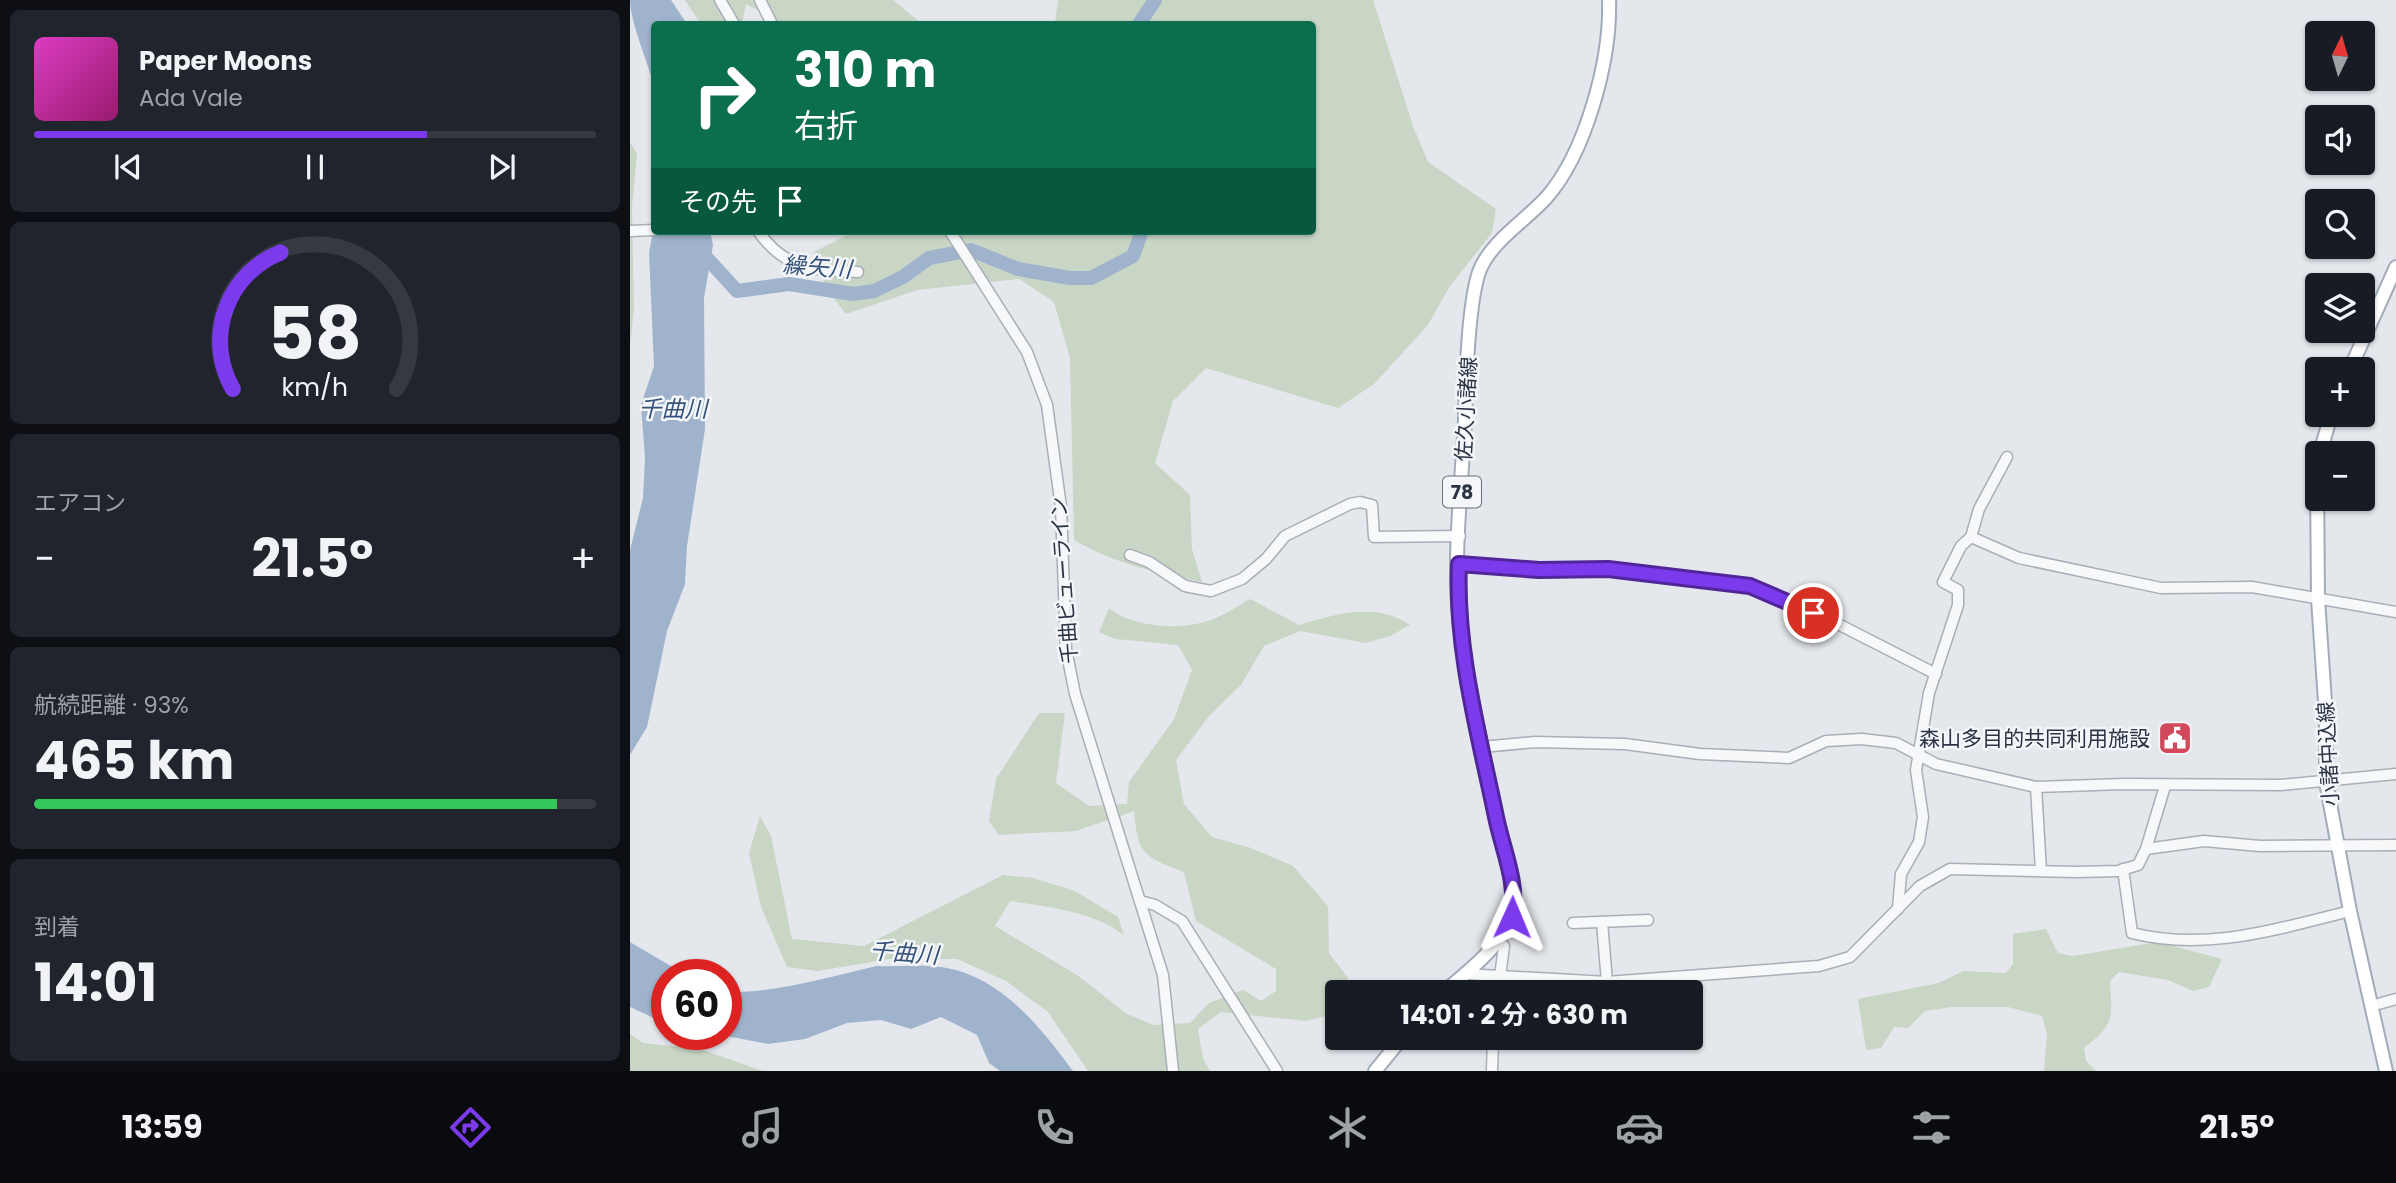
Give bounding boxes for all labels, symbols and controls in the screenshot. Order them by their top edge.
north arrow [2305,21,2375,91]
map controls [2305,21,2375,511]
text: 310 m [794,36,936,104]
text: Paper Moons [139,43,312,79]
icon: right [679,49,770,140]
text: Ada Vale [139,82,243,114]
text: 右折 [794,103,858,148]
button: sound [2305,105,2375,175]
icon: previous [109,148,147,186]
icon: pause [296,148,334,186]
icon: next [483,148,521,186]
icon: arrive [771,182,809,220]
text: その先 [679,184,757,220]
button: search [2305,189,2375,259]
water label: 繰矢川 [781,249,856,286]
button: layers [2305,273,2375,343]
text: 58 [268,284,362,385]
street label: 佐久小諸線 [1449,356,1483,462]
button: + [2305,357,2375,427]
text: km/h [282,370,348,405]
water label: 千曲川 [639,393,711,425]
button: − [2305,441,2375,511]
road number: 78 [1443,477,1481,508]
text: エアコン [34,487,126,519]
street label: 千曲ビューライン [1044,495,1084,665]
text: 21.5° [252,522,373,595]
text: − [34,532,55,585]
text: + [570,532,596,585]
pin [1783,583,1843,643]
icon: arrive [1794,594,1832,632]
text: 航続距離 · 93% [34,689,189,721]
street label: 小諸中込線 [2311,701,2345,807]
public building icon: 森山多目的共同利用施設 [2156,719,2194,757]
text: 465 km [34,724,234,797]
place label: 森山多目的共同利用施設 [1919,724,2150,753]
position arrow [1475,880,1549,954]
text: 到着 [34,911,80,943]
water label: 千曲川 [868,935,943,972]
text: 14:01 [34,946,157,1019]
speed limit sign: 60 [651,959,742,1050]
text: 14:01 · 2 分 · 630 m [1400,997,1628,1033]
icon: directions [446,1103,495,1152]
icon: music [738,1103,787,1152]
icon: phone [1030,1103,1079,1152]
icon: climate [1323,1103,1372,1152]
icon: car [1615,1103,1664,1152]
icon: filters [1907,1103,1956,1152]
text: 13:59 [122,1104,203,1149]
text: 21.5° [2199,1104,2274,1149]

